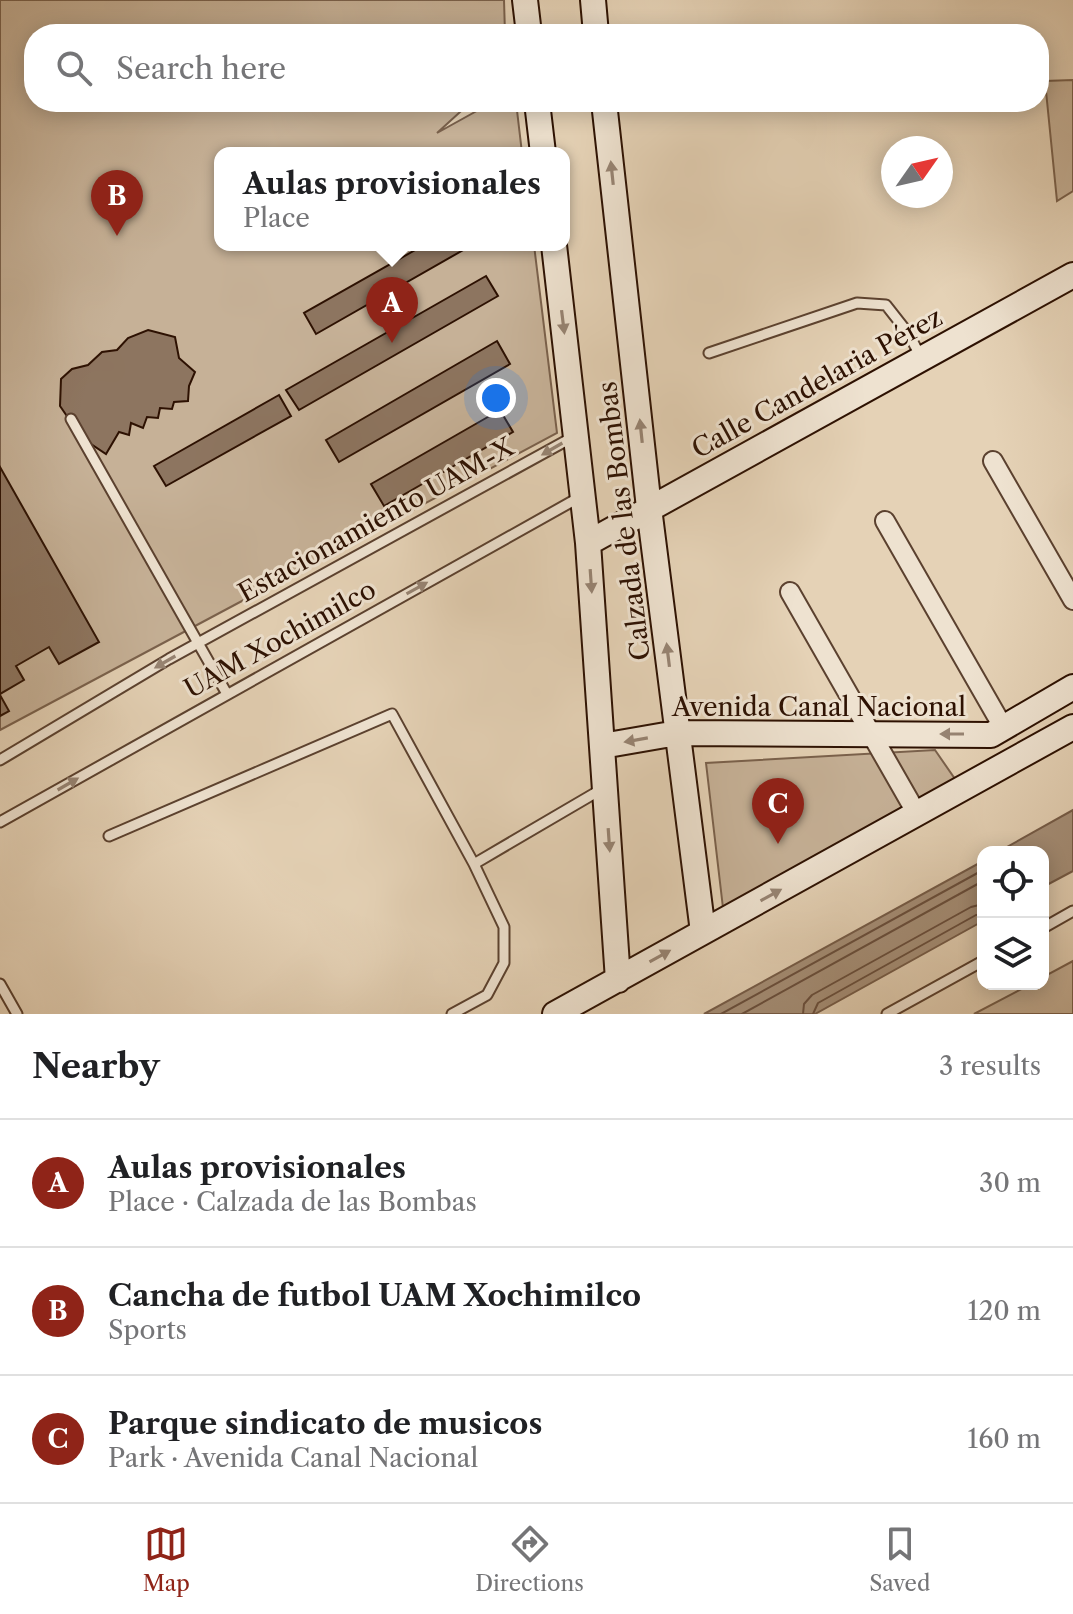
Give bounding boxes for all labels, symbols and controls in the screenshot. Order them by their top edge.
search box [24,24,1049,112]
icon: search [52,46,96,90]
text: Search here [116,50,286,87]
north arrow [881,136,953,208]
popup [214,147,570,251]
one-way arrow [605,160,618,185]
text: Aulas provisionales [243,165,541,202]
pin: B [91,170,143,236]
text: Place [243,202,310,234]
pin: A [366,277,418,343]
street label: Calle Candelaria Pérez [686,301,948,465]
one-way arrow [556,310,569,335]
your location [476,378,516,418]
street label: Calzada de las Bombas [591,380,657,662]
one-way arrow [634,418,647,443]
street label: Estacionamiento UAM-X [233,431,520,609]
one-way arrow [540,442,563,455]
one-way arrow [585,569,598,594]
street label: UAM Xochimilco [179,573,381,705]
one-way arrow [405,581,428,595]
one-way arrow [661,642,674,667]
one-way arrow [154,655,176,669]
street label: Avenida Canal Nacional [671,691,966,723]
one-way arrow [939,728,964,740]
one-way arrow [623,734,648,747]
one-way arrow [57,777,79,791]
pin: C [752,778,804,844]
one-way arrow [603,828,616,853]
map controls [977,846,1049,990]
button: locate [977,846,1049,918]
one-way arrow [760,888,782,902]
button: layers [977,918,1049,990]
one-way arrow [649,949,671,963]
text: Nearby [32,1045,160,1087]
text: 3 results [939,1050,1041,1082]
text: Aulas provisionales [108,1149,406,1186]
text: A [48,1167,68,1199]
text: 30 m [979,1167,1041,1199]
text: Place · Calzada de las Bombas [108,1186,477,1218]
text: Cancha de futbol UAM Xochimilco [108,1277,641,1314]
text: B [48,1295,68,1327]
text: 120 m [967,1295,1041,1327]
text: Sports [108,1314,187,1346]
text: Parque sindicato de musicos [108,1405,542,1442]
text: C [48,1423,68,1455]
text: 160 m [967,1423,1041,1455]
text: Park · Avenida Canal Nacional [108,1442,478,1474]
tab: Map [143,1522,190,1597]
tab: Directions [475,1522,584,1597]
tab: Saved [869,1522,930,1597]

